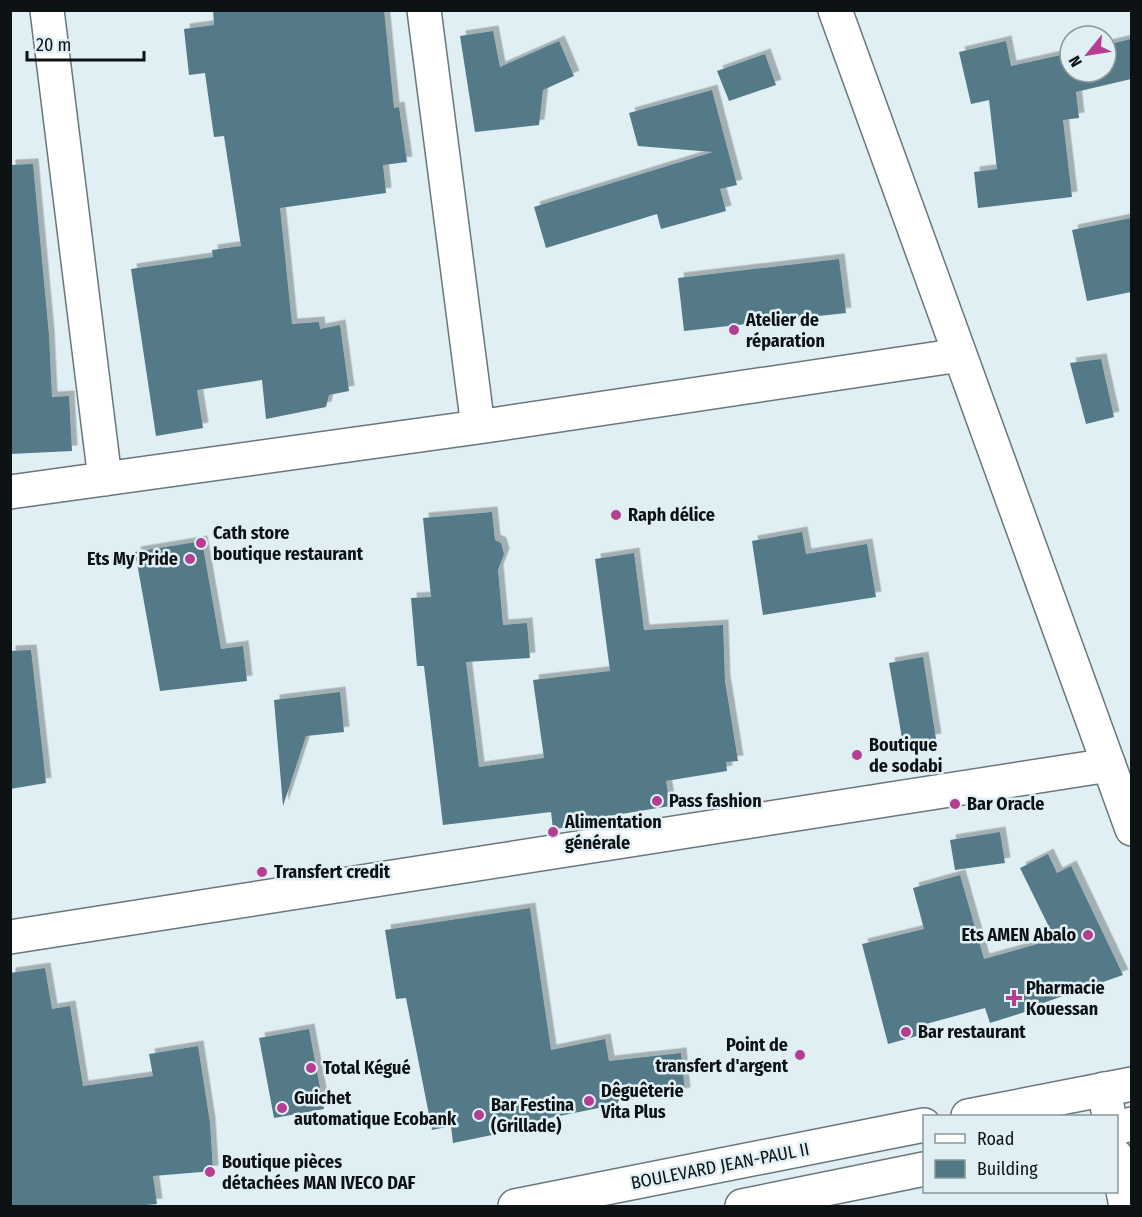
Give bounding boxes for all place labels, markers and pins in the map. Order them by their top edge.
place label: Atelier de réparation [745,309,825,352]
marker: Atelier de réparation [727,323,741,337]
place label: Raph délice [628,504,715,526]
marker: Raph délice [609,508,623,522]
place label: Cath store boutique restaurant [213,522,364,565]
marker: Cath store boutique restaurant [194,536,208,550]
place label: Ets My Pride [87,548,178,570]
marker: Ets My Pride [183,552,197,566]
place label: Boutique de sodabi [869,734,942,777]
marker: Boutique de sodabi [850,748,864,762]
place label: Pass fashion [669,790,762,812]
place label: Bar Oracle [967,793,1045,815]
marker: Pass fashion [650,794,664,808]
marker: Bar Oracle [948,797,962,811]
place label: Alimentation générale [564,811,662,854]
marker: Alimentation générale [546,825,560,839]
place label: Transfert credit [274,861,391,883]
marker: Transfert credit [255,865,269,879]
place label: Ets AMEN Abalo [961,924,1076,946]
marker: Ets AMEN Abalo [1081,928,1095,942]
place label: Pharmacie Kouessan [1026,977,1105,1020]
marker: Pharmacie Kouessan [1007,991,1021,1005]
place label: Bar restaurant [918,1021,1026,1043]
marker: Bar restaurant [899,1025,913,1039]
place label: Point de transfert d'argent [655,1034,789,1077]
marker: Point de transfert d'argent [793,1048,807,1062]
place label: Total Kégué [323,1057,411,1079]
marker: Total Kégué [304,1061,318,1075]
place label: Dêguêterie Vita Plus [600,1080,684,1123]
place label: Guichet automatique Ecobank [294,1087,457,1130]
place label: Bar Festina (Grillade) [491,1094,574,1137]
marker: Dêguêterie Vita Plus [582,1094,596,1108]
marker: Guichet automatique Ecobank [275,1101,289,1115]
marker: Bar Festina (Grillade) [472,1108,486,1122]
place label: Boutique pièces détachées MAN IVECO DAF [222,1151,415,1194]
marker: Boutique pièces détachées MAN IVECO DAF [203,1165,217,1179]

